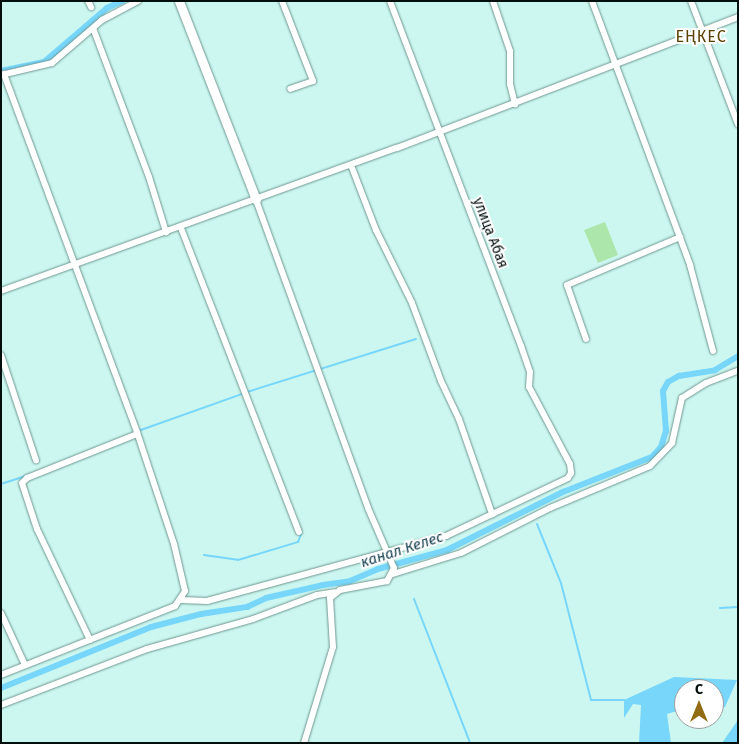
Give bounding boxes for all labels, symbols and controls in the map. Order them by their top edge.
district label: ЕҢКЕС [675,27,727,47]
street label: улица Абая [469,195,511,271]
water label: канал Келес [358,528,446,572]
north arrow [674,679,724,729]
text: С [695,681,703,698]

